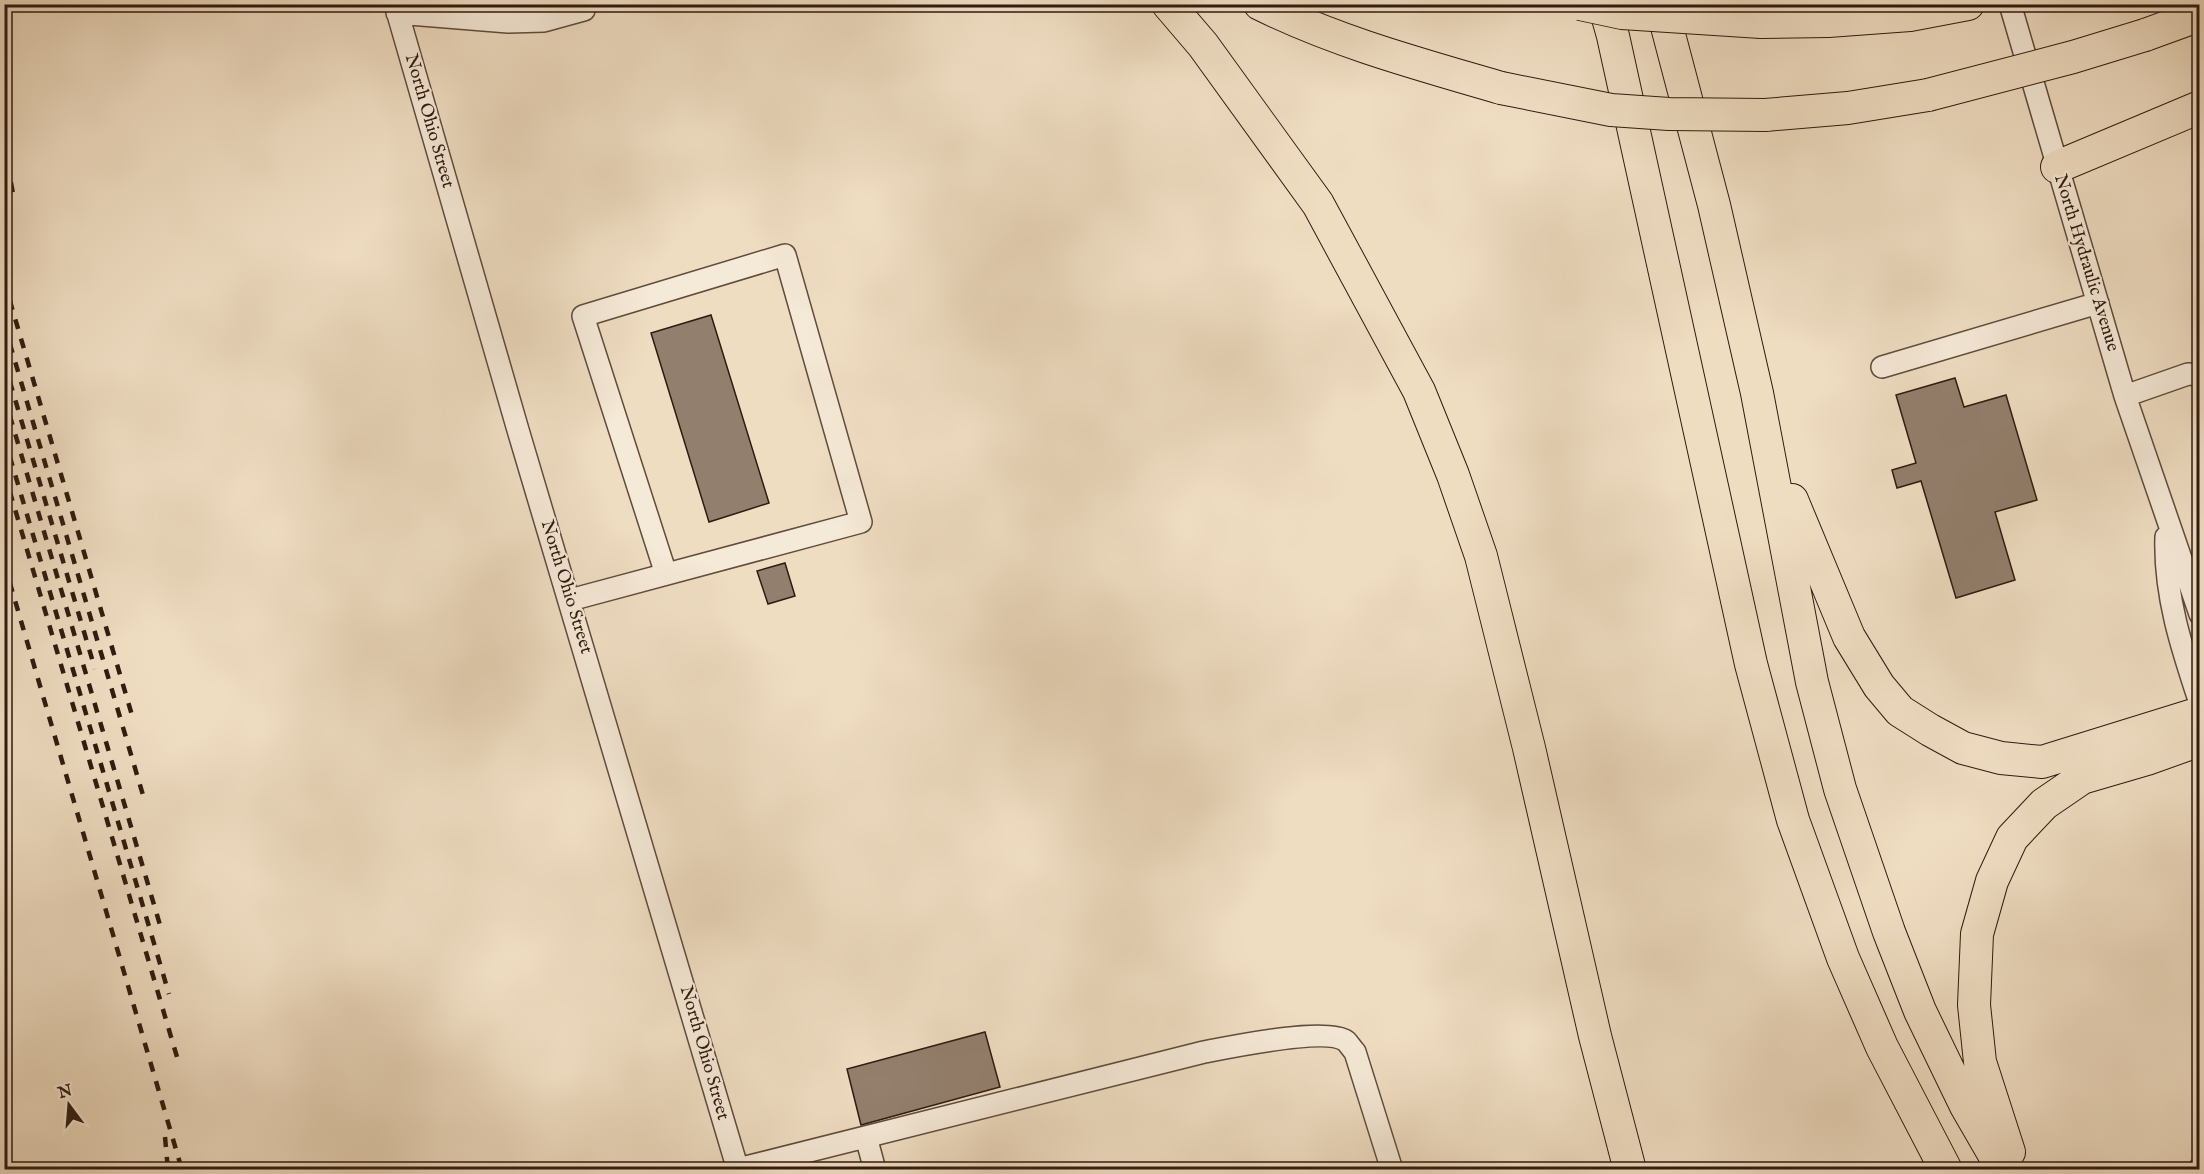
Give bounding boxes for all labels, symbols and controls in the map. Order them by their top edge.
street label: North Ohio Street [399,51,459,191]
street label: North Hydraulic Avenue [2048,172,2124,354]
street label: North Ohio Street [535,517,597,657]
street label: North Ohio Street [674,983,734,1123]
north arrow [39,1075,99,1135]
text: N [55,1081,75,1104]

